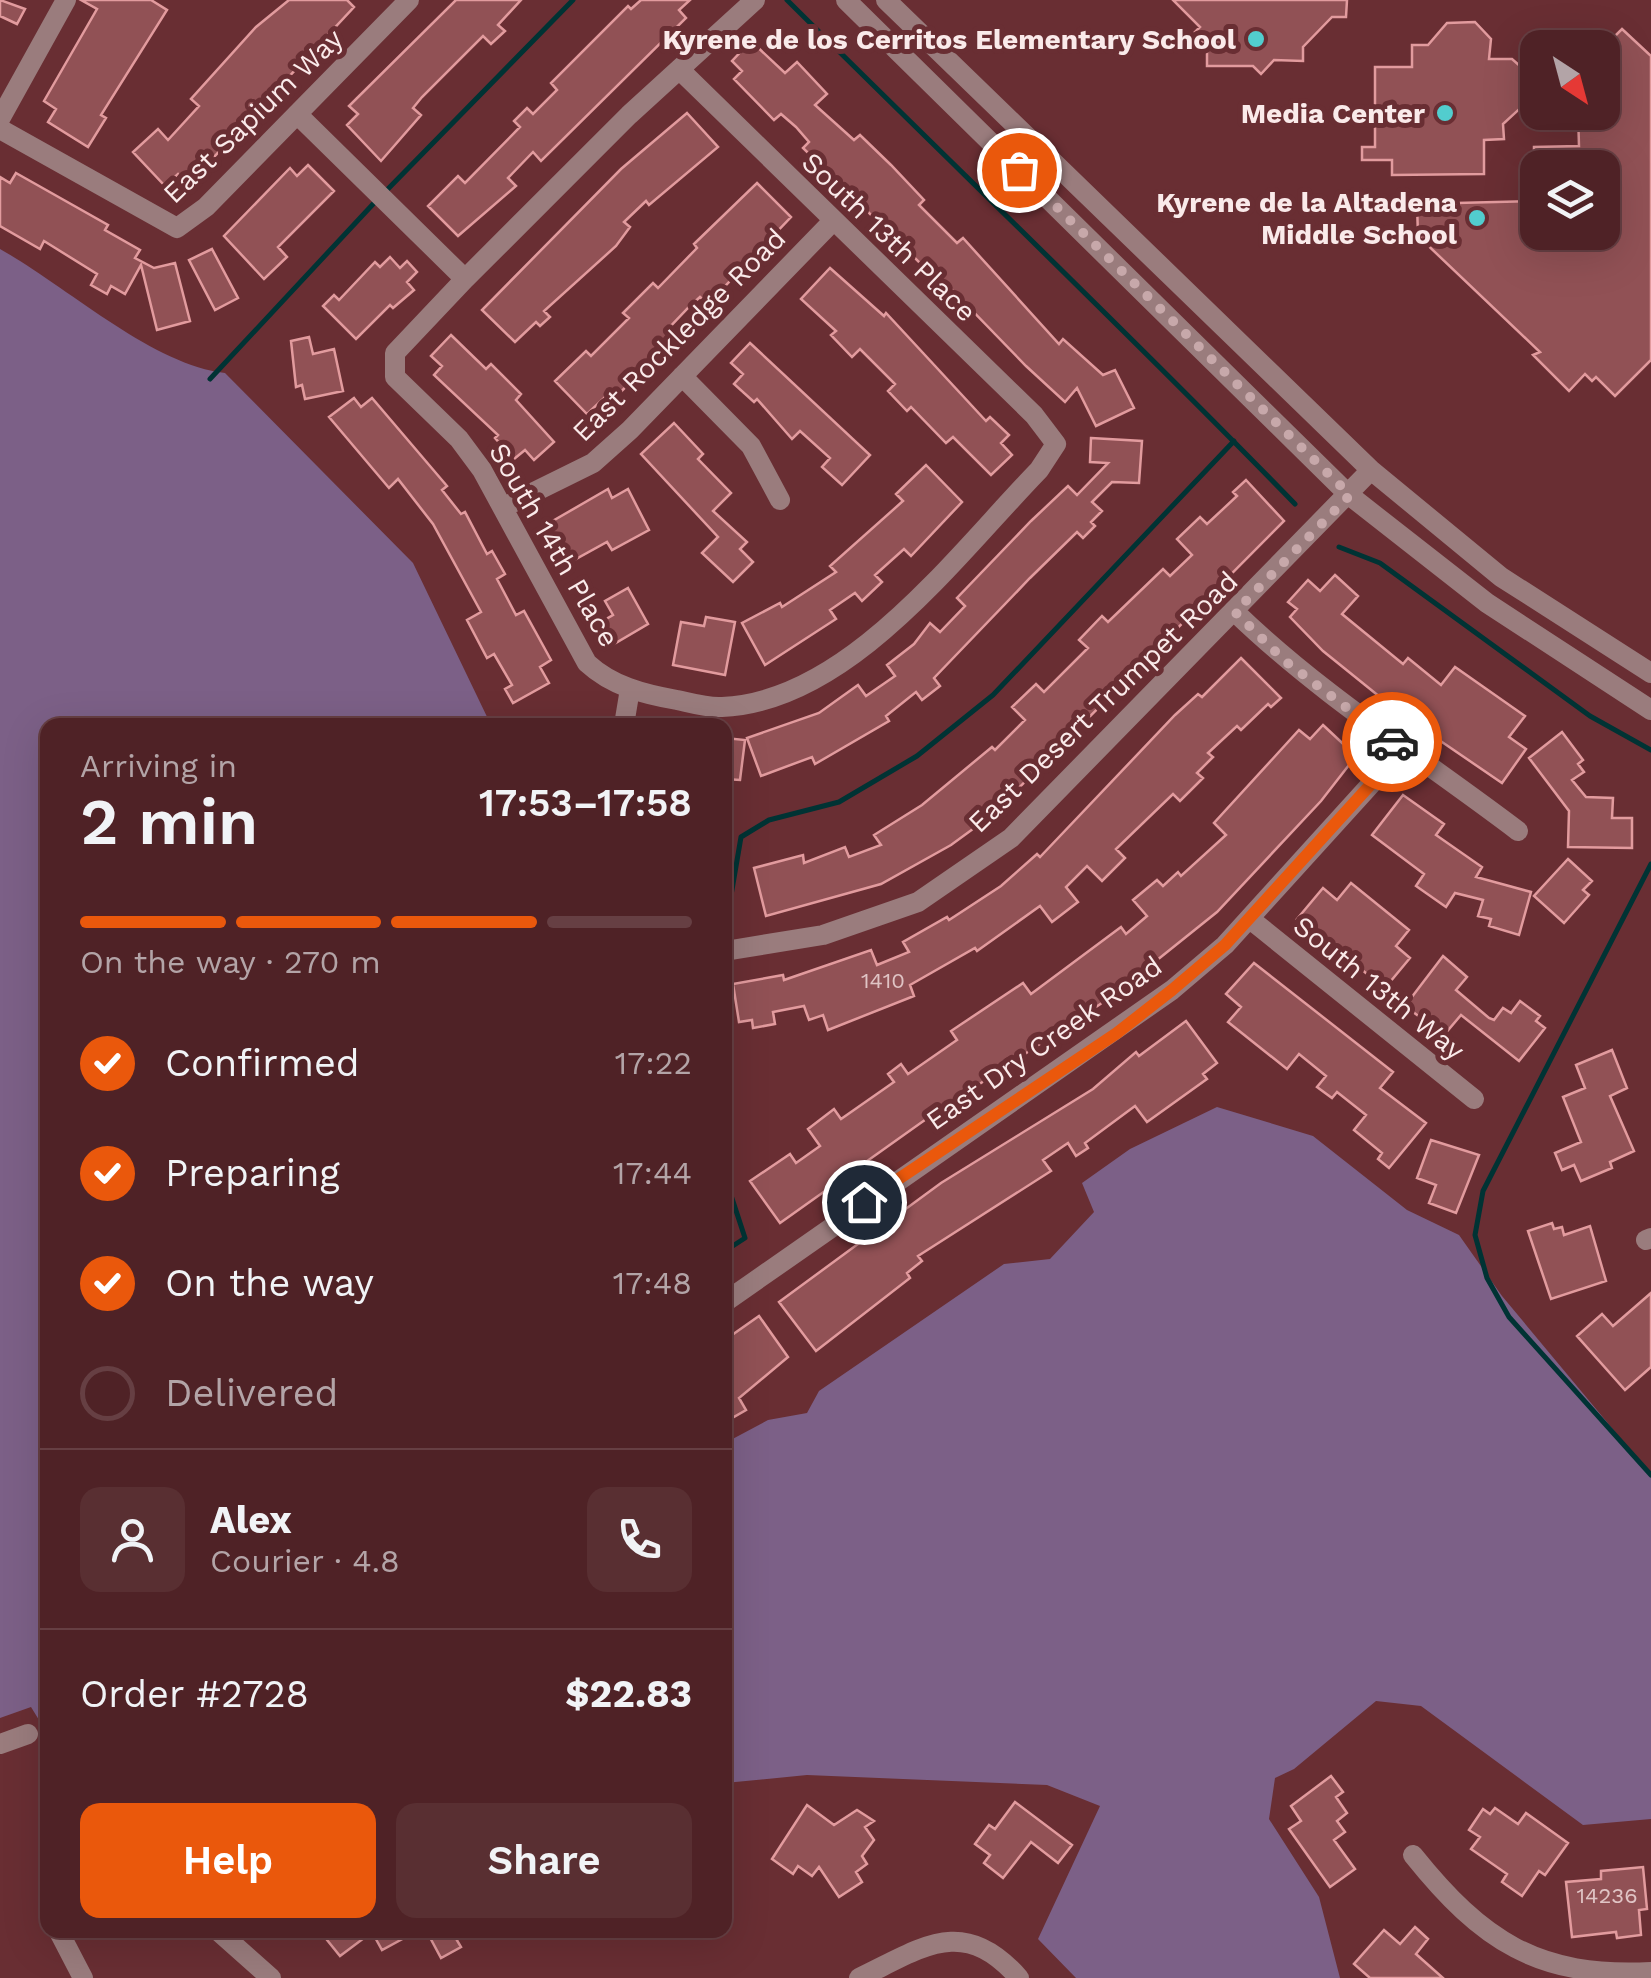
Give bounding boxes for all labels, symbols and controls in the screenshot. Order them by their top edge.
street label: East Sapium Way [157,22,350,210]
place label: Kyrene de los Cerritos Elementary School [663,23,1237,56]
marker: Kyrene de los Cerritos Elementary School [1245,28,1267,50]
north arrow [1520,30,1620,130]
map controls [1520,30,1620,250]
place label: Media Center [1241,97,1425,130]
marker: Media Center [1434,102,1456,124]
pin [977,128,1062,213]
icon: bag [992,143,1047,198]
street label: South 13th Place [795,146,983,328]
button: layers [1520,150,1620,250]
place label: Kyrene de la Altadena Middle School [1156,186,1458,251]
marker: Kyrene de la Altadena Middle School [1466,207,1488,229]
street label: East Rockledge Road [566,222,792,448]
street label: South 14th Place [482,437,626,653]
street label: East Desert Trumpet Road [962,565,1244,839]
courier [1342,692,1442,792]
icon: car [1365,715,1420,770]
text: Arriving in [80,747,237,785]
text: 17:53–17:58 [479,781,692,825]
text: 2 min [80,784,258,860]
street label: South 13th Way [1287,909,1472,1067]
text: On the way · 270 m [80,943,381,981]
street label: East Dry Creek Road [920,949,1168,1137]
house number: 1410 [861,968,905,993]
icon: check [80,1036,135,1091]
text: Confirmed [165,1041,360,1085]
text: 17:22 [615,1044,692,1082]
icon: check [80,1146,135,1201]
text: Preparing [165,1151,340,1195]
text: 17:44 [613,1154,692,1192]
pin [822,1160,907,1245]
icon: home [837,1175,892,1230]
icon: check [80,1256,135,1311]
text: On the way [165,1261,374,1305]
text: 17:48 [613,1264,692,1302]
text: Delivered [165,1371,338,1415]
button: person [80,1487,185,1592]
button: phone [587,1487,692,1592]
text: Alex [210,1498,292,1542]
text: Courier · 4.8 [210,1542,400,1580]
text: Order #2728 [80,1672,309,1716]
text: $22.83 [565,1672,692,1716]
button: Help [80,1803,376,1918]
button: Share [396,1803,692,1918]
house number: 14236 [1576,1883,1638,1908]

